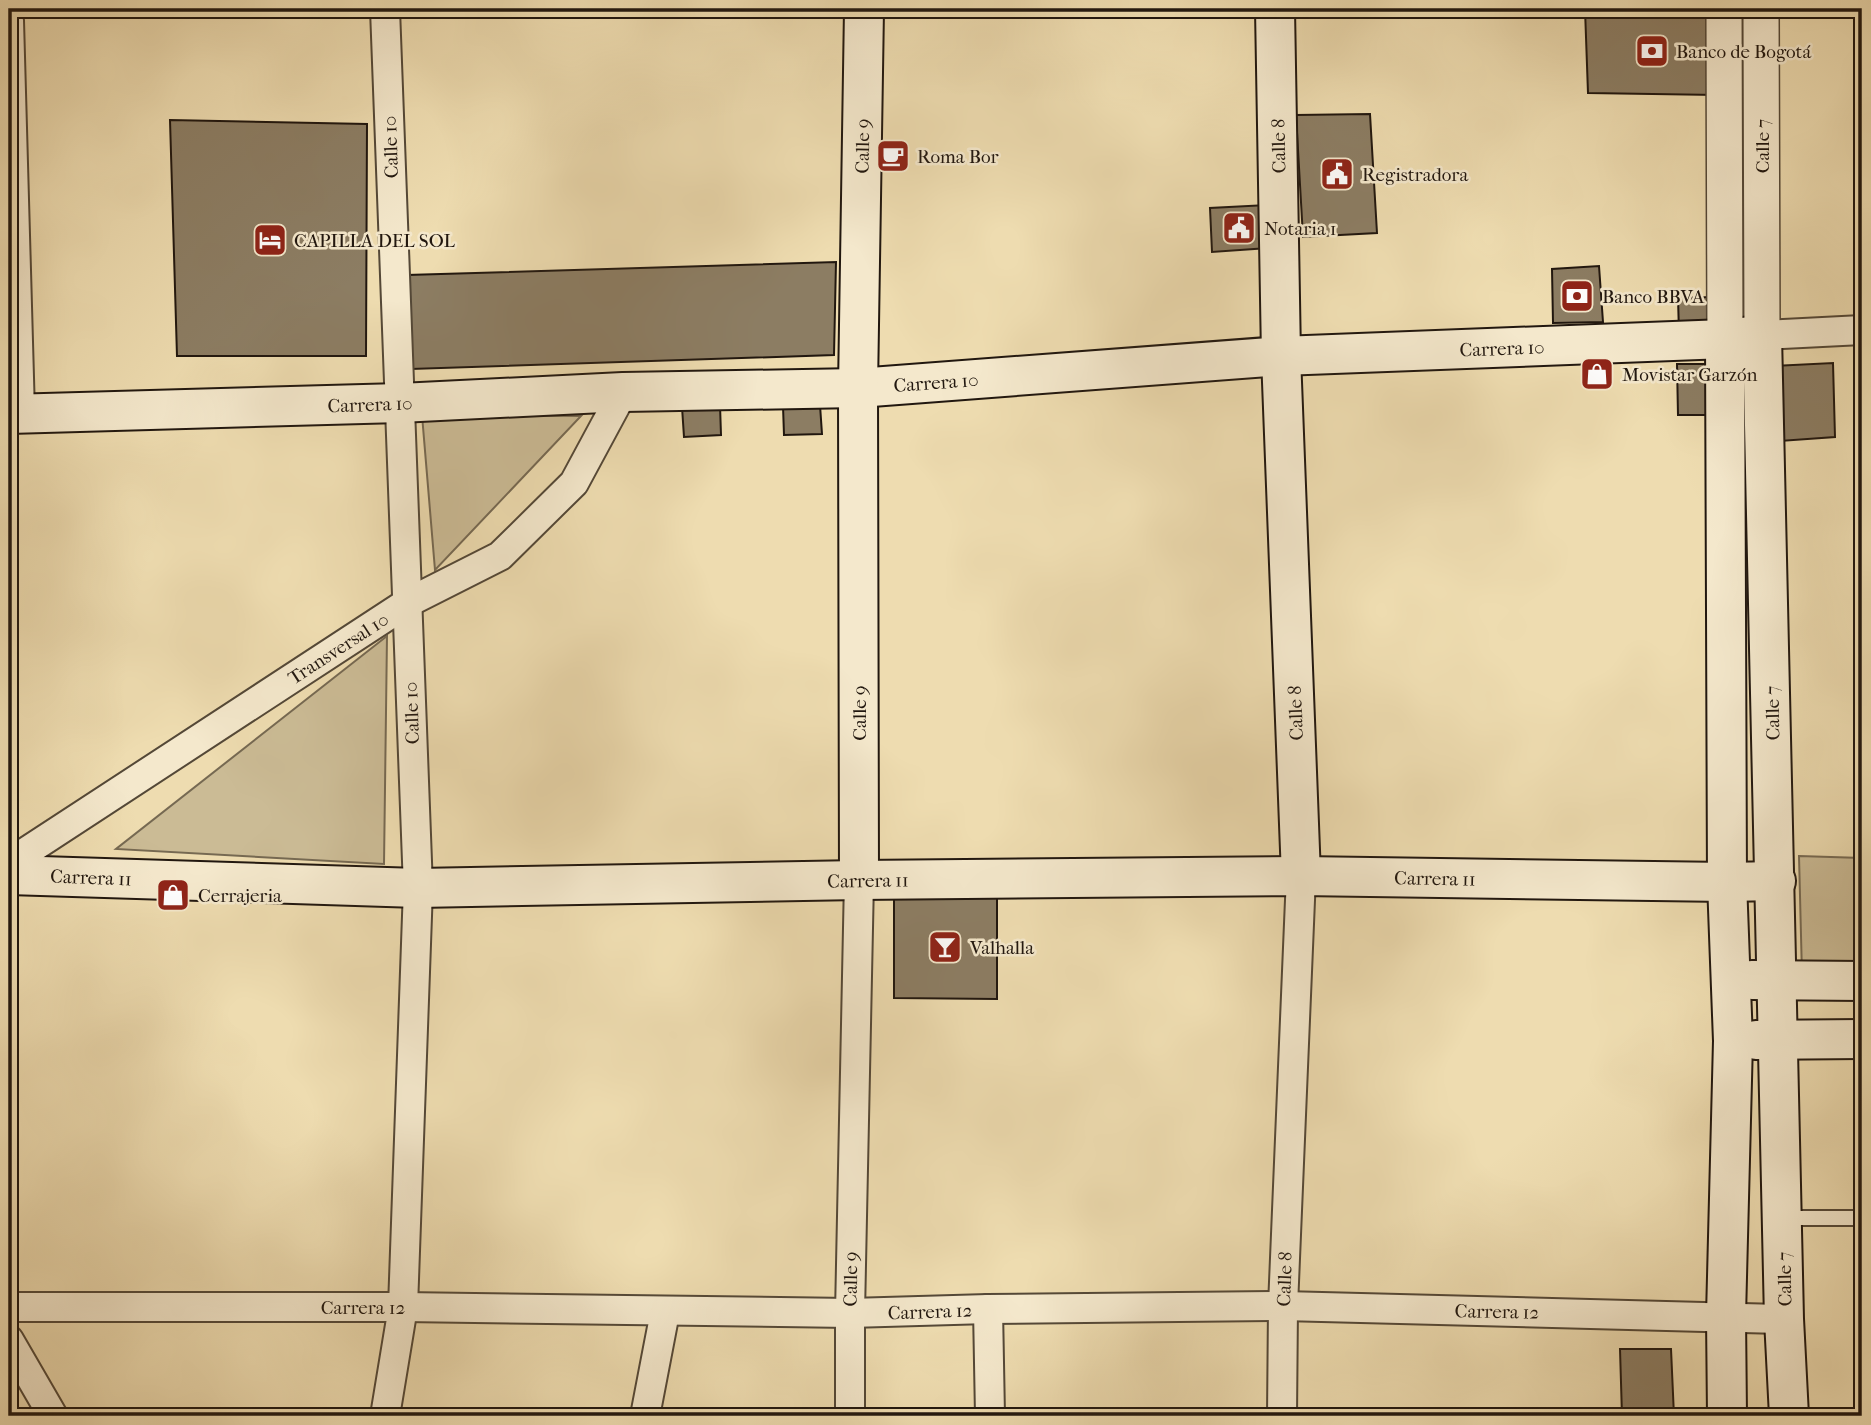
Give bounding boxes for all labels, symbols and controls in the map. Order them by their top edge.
bank icon: Banco de Bogotá [1633,32,1671,70]
place label: Banco de Bogotá [1676,41,1811,63]
street label: Calle 10 [379,115,403,179]
street label: Calle 9 [852,118,874,174]
street label: Calle 8 [1268,118,1290,174]
street label: Calle 7 [1752,119,1774,173]
cafe icon: Roma Bor [874,137,912,175]
place label: Roma Bor [917,146,1000,168]
public building icon: Registradora [1318,155,1356,193]
place label: Registradora [1362,164,1468,186]
public building icon: Notaria 1 [1220,209,1258,247]
place label: Notaria 1 [1264,218,1337,240]
hotel icon: CAPILLA DEL SOL [251,221,289,259]
place label: CAPILLA DEL SOL [294,230,455,252]
bank icon: Banco BBVA [1558,277,1596,315]
place label: Banco BBVA [1602,286,1705,308]
street label: Carrera 10 [1459,337,1545,361]
shop icon: Movistar Garzón [1578,355,1616,393]
place label: Movistar Garzón [1622,364,1758,386]
street label: Carrera 10 [893,369,979,397]
street label: Carrera 10 [327,393,413,417]
street label: Transversal 10 [284,608,393,689]
street label: Calle 10 [400,681,424,745]
street label: Calle 9 [849,685,871,741]
street label: Calle 8 [1284,685,1308,741]
street label: Calle 7 [1762,685,1784,740]
street label: Carrera 11 [50,866,132,890]
street label: Carrera 11 [1394,867,1476,891]
street label: Carrera 11 [827,869,909,893]
shop icon: Cerrajeria [154,876,192,914]
place label: Cerrajeria [198,885,282,907]
bar icon: Valhalla [926,928,964,966]
place label: Valhalla [969,937,1034,959]
street label: Calle 9 [840,1251,862,1307]
street label: Calle 8 [1273,1251,1297,1307]
street label: Calle 7 [1774,1251,1796,1306]
street label: Carrera 12 [321,1297,405,1319]
street label: Carrera 12 [887,1300,973,1324]
street label: Carrera 12 [1455,1300,1540,1324]

